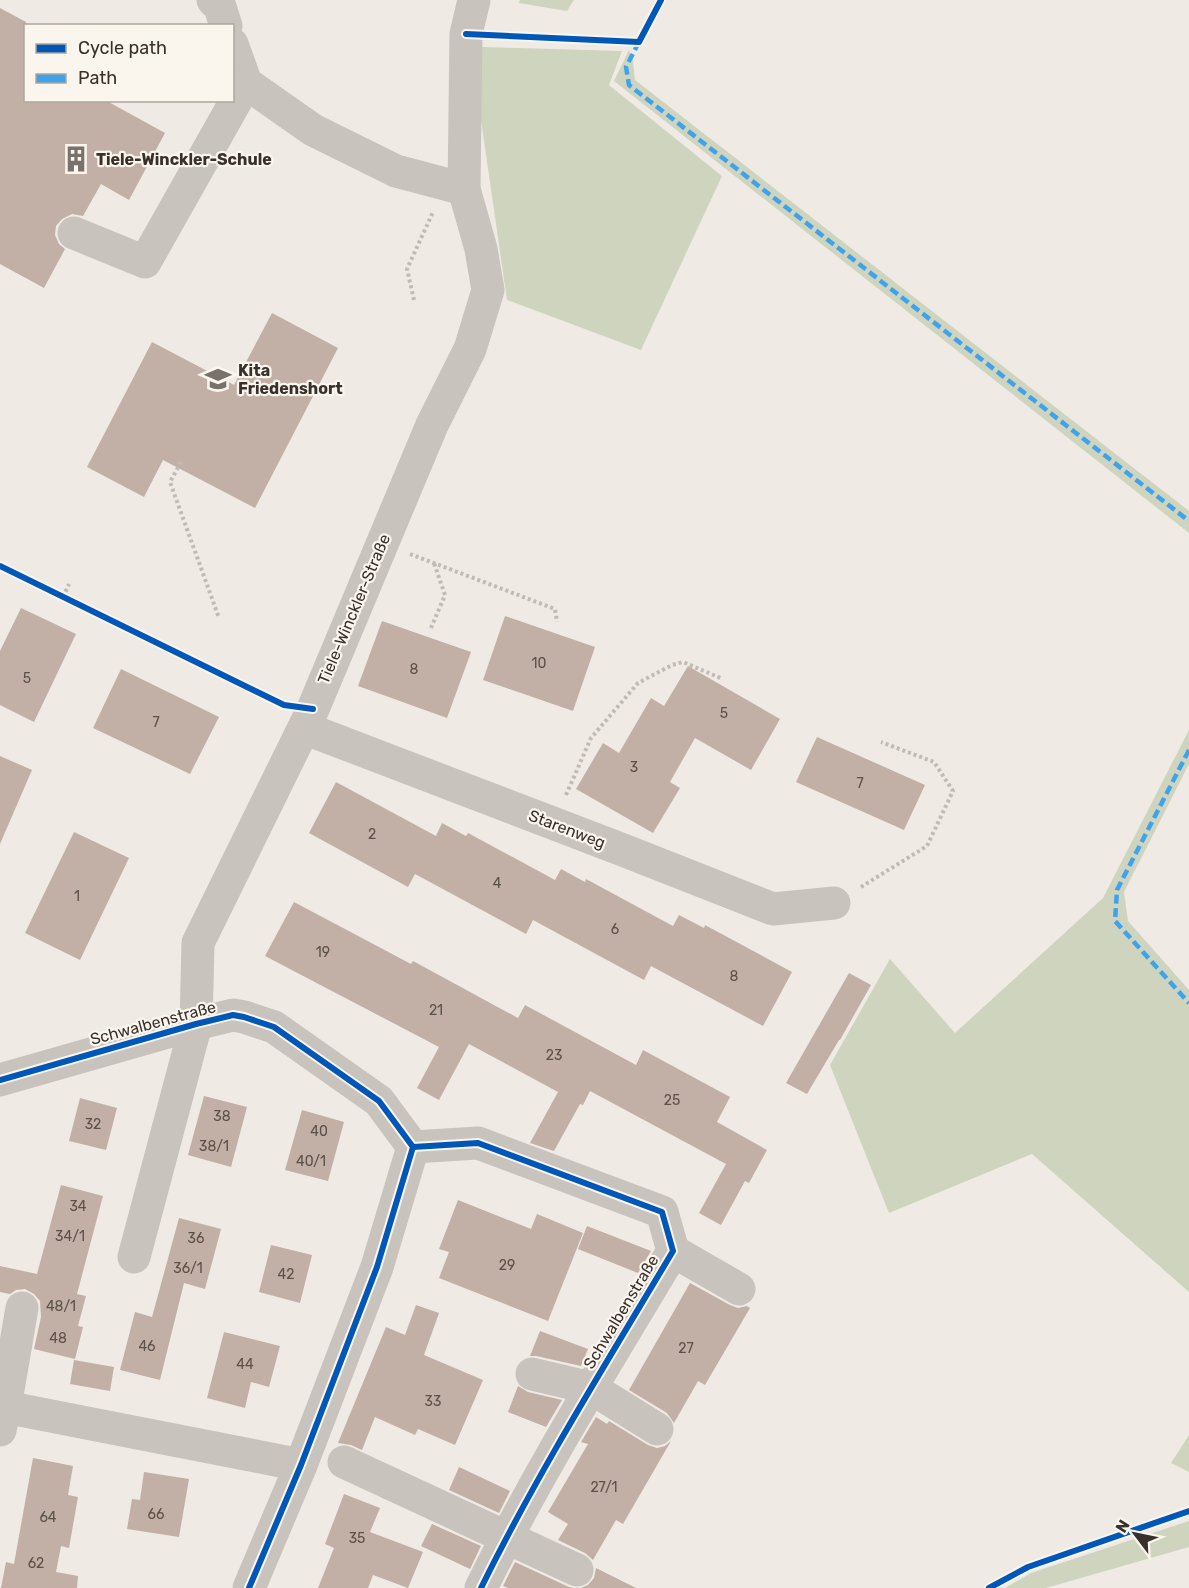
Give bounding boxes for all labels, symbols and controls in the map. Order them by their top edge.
legend [24,24,234,102]
text: Cycle path [78,37,167,59]
text: Path [78,67,117,89]
building icon: Tiele-Winckler-Schule [61,144,91,174]
place label: Tiele-Winckler-Schule [96,150,272,169]
place label: Kita Friedenshort [238,361,343,398]
school or university icon: Kita Friedenshort [203,364,233,394]
street label: Tiele-Winckler-Straße [314,531,394,687]
house number: 10 [532,655,547,672]
house number: 8 [410,661,419,678]
house number: 5 [23,670,31,687]
house number: 5 [720,705,728,722]
house number: 7 [152,714,160,731]
house number: 3 [630,759,638,776]
house number: 7 [856,775,864,792]
street label: Starenweg [526,806,608,852]
house number: 2 [368,826,376,843]
house number: 4 [493,875,502,892]
house number: 1 [74,888,80,905]
house number: 6 [611,921,619,938]
house number: 19 [316,944,330,961]
house number: 8 [730,968,739,985]
street label: Schwalbenstraße [88,997,218,1049]
house number: 21 [429,1002,443,1019]
house number: 23 [546,1047,562,1064]
house number: 25 [664,1092,680,1109]
house number: 38 [213,1108,231,1125]
house number: 32 [85,1116,101,1133]
house number: 40 [310,1123,328,1140]
house number: 38/1 [199,1138,229,1155]
house number: 40/1 [296,1153,326,1170]
house number: 34 [69,1198,87,1215]
house number: 34/1 [55,1228,85,1245]
house number: 36 [188,1230,204,1247]
street label: Schwalbenstraße [580,1252,663,1372]
house number: 29 [499,1257,515,1274]
house number: 36/1 [173,1260,203,1277]
house number: 42 [278,1266,294,1283]
house number: 48/1 [46,1298,76,1315]
house number: 48 [49,1330,67,1347]
house number: 46 [138,1338,156,1355]
house number: 27 [678,1340,694,1357]
house number: 44 [236,1356,254,1373]
house number: 33 [425,1393,441,1410]
house number: 27/1 [590,1479,618,1496]
north arrow [1105,1504,1165,1564]
house number: 66 [148,1506,164,1523]
house number: 64 [39,1509,57,1526]
text: N [1112,1516,1134,1536]
house number: 35 [349,1530,365,1547]
house number: 62 [28,1555,44,1572]

